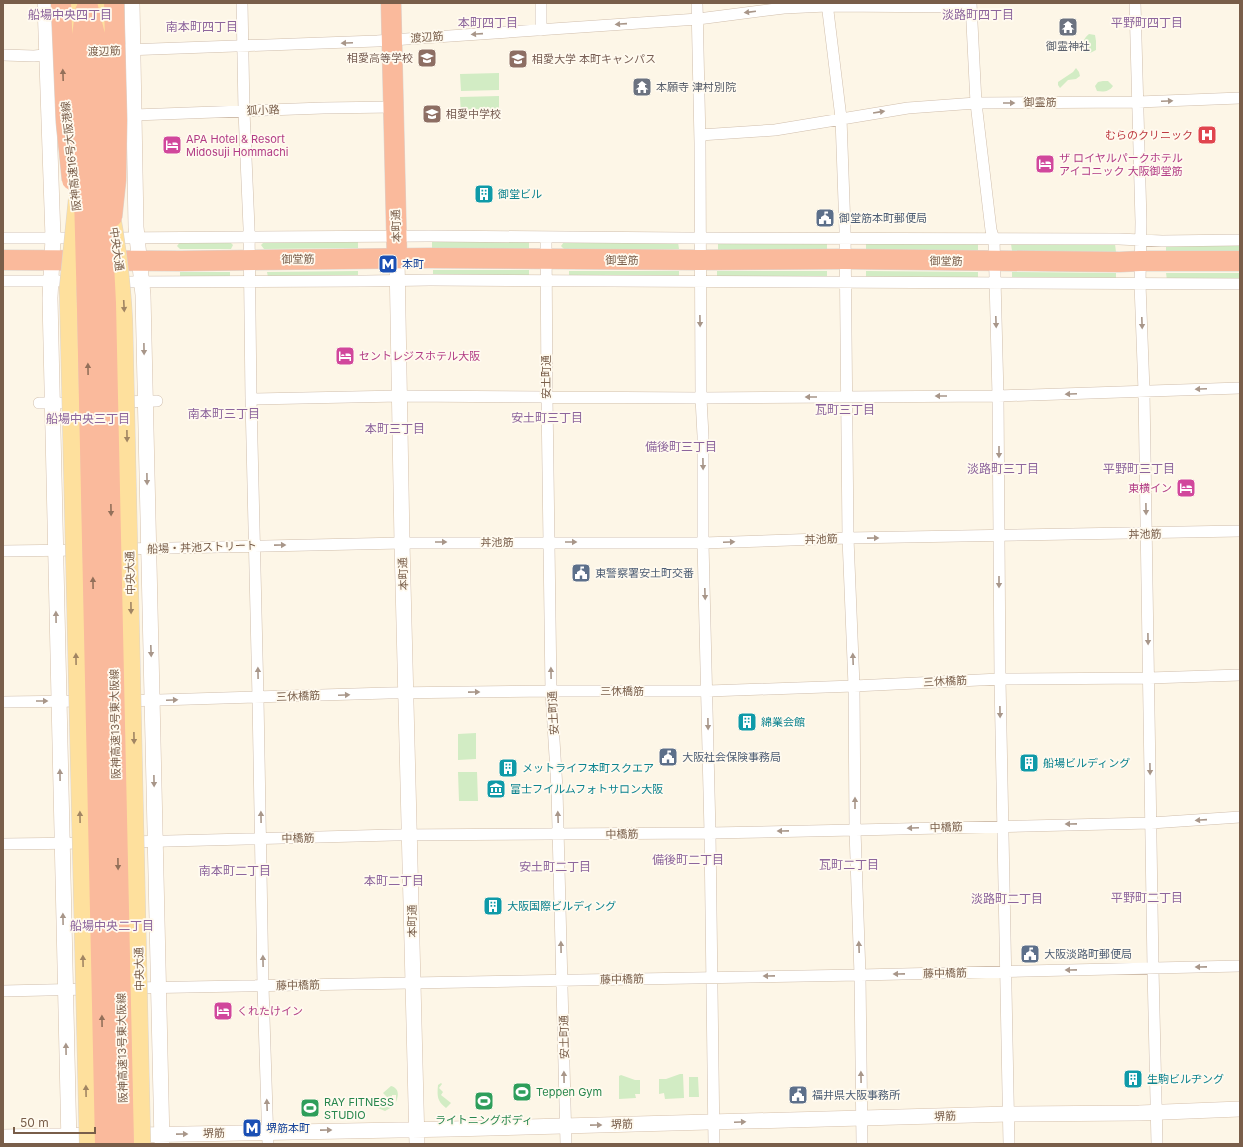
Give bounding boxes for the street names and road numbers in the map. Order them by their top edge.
street label: 渡辺筋 [410,29,444,45]
street label: 渡辺筋 [87,43,121,59]
street label: 御霊筋 [1023,95,1057,109]
street label: 阪神高速16号大阪港線 [58,100,84,212]
street label: 狐小路 [246,102,280,118]
street label: 本町通 [388,209,404,243]
street label: 中央大通 [107,226,127,272]
street label: 御堂筋 [280,252,315,266]
street label: 御堂筋 [605,253,639,267]
street label: 御堂筋 [928,254,963,268]
street label: 安土町通 [539,355,553,399]
street label: 丼池筋 [1128,527,1162,541]
street label: 丼池筋 [804,531,838,547]
street label: 丼池筋 [481,535,514,549]
street label: 船場・丼池ストリート [147,538,257,556]
street label: 中央大通 [123,551,137,595]
street label: 本町通 [395,557,411,591]
street label: 阪神高速13号東大阪線 [107,669,123,779]
street label: 三休橋筋 [923,673,967,689]
street label: 三休橋筋 [600,684,644,698]
street label: 三休橋筋 [276,688,320,704]
street label: 安土町通 [545,691,561,735]
street label: 中橋筋 [929,819,963,835]
street label: 中橋筋 [605,827,639,841]
street label: 中橋筋 [281,831,315,845]
street label: 本町通 [405,904,419,938]
street label: 中央大通 [132,947,146,991]
street label: 藤中橋筋 [923,966,967,980]
street label: 藤中橋筋 [600,972,644,986]
street label: 藤中橋筋 [276,978,320,992]
street label: 阪神高速13号東大阪線 [114,993,130,1103]
street label: 安土町通 [557,1015,571,1059]
street label: 堺筋 [934,1109,956,1123]
street label: 堺筋 [611,1117,633,1131]
street label: 堺筋 [203,1126,225,1140]

